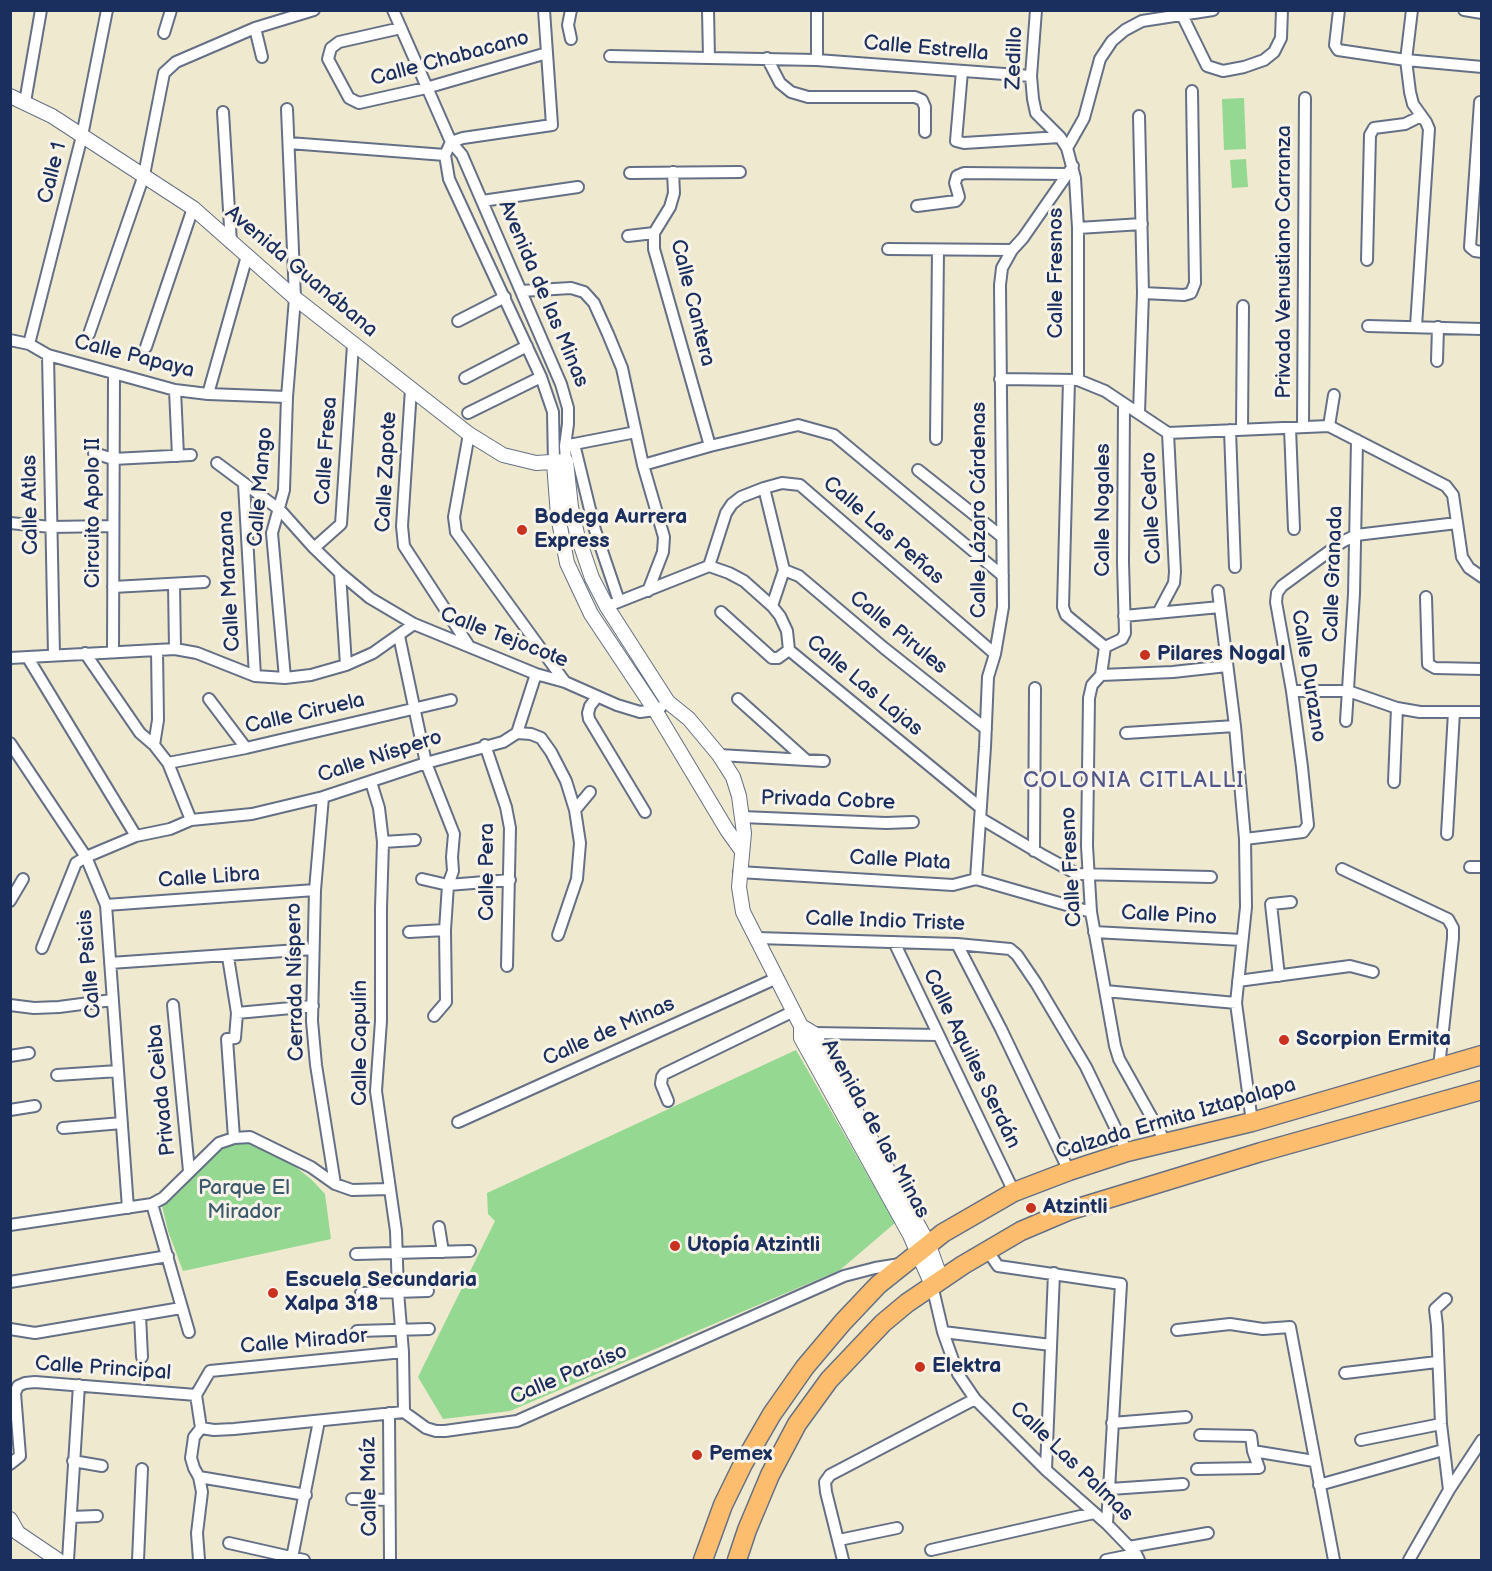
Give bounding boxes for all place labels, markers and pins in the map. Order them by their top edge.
place label: Bodega Aurrera Express [534,505,687,555]
marker: Bodega Aurrera Express [515,523,529,537]
place label: Pilares Nogal [1157,642,1286,668]
marker: Pilares Nogal [1138,648,1152,662]
place label: Scorpion Ermita [1296,1027,1451,1053]
marker: Scorpion Ermita [1277,1033,1291,1047]
place label: Atzintli [1043,1195,1108,1221]
marker: Atzintli [1024,1201,1038,1215]
place label: Utopía Atzintli [687,1233,820,1259]
marker: Utopía Atzintli [668,1239,682,1253]
place label: Escuela Secundaria Xalpa 318 [285,1268,477,1318]
marker: Escuela Secundaria Xalpa 318 [266,1286,280,1300]
place label: Elektra [932,1354,1001,1380]
marker: Elektra [913,1360,927,1374]
place label: Pemex [709,1442,772,1468]
marker: Pemex [690,1448,704,1462]

